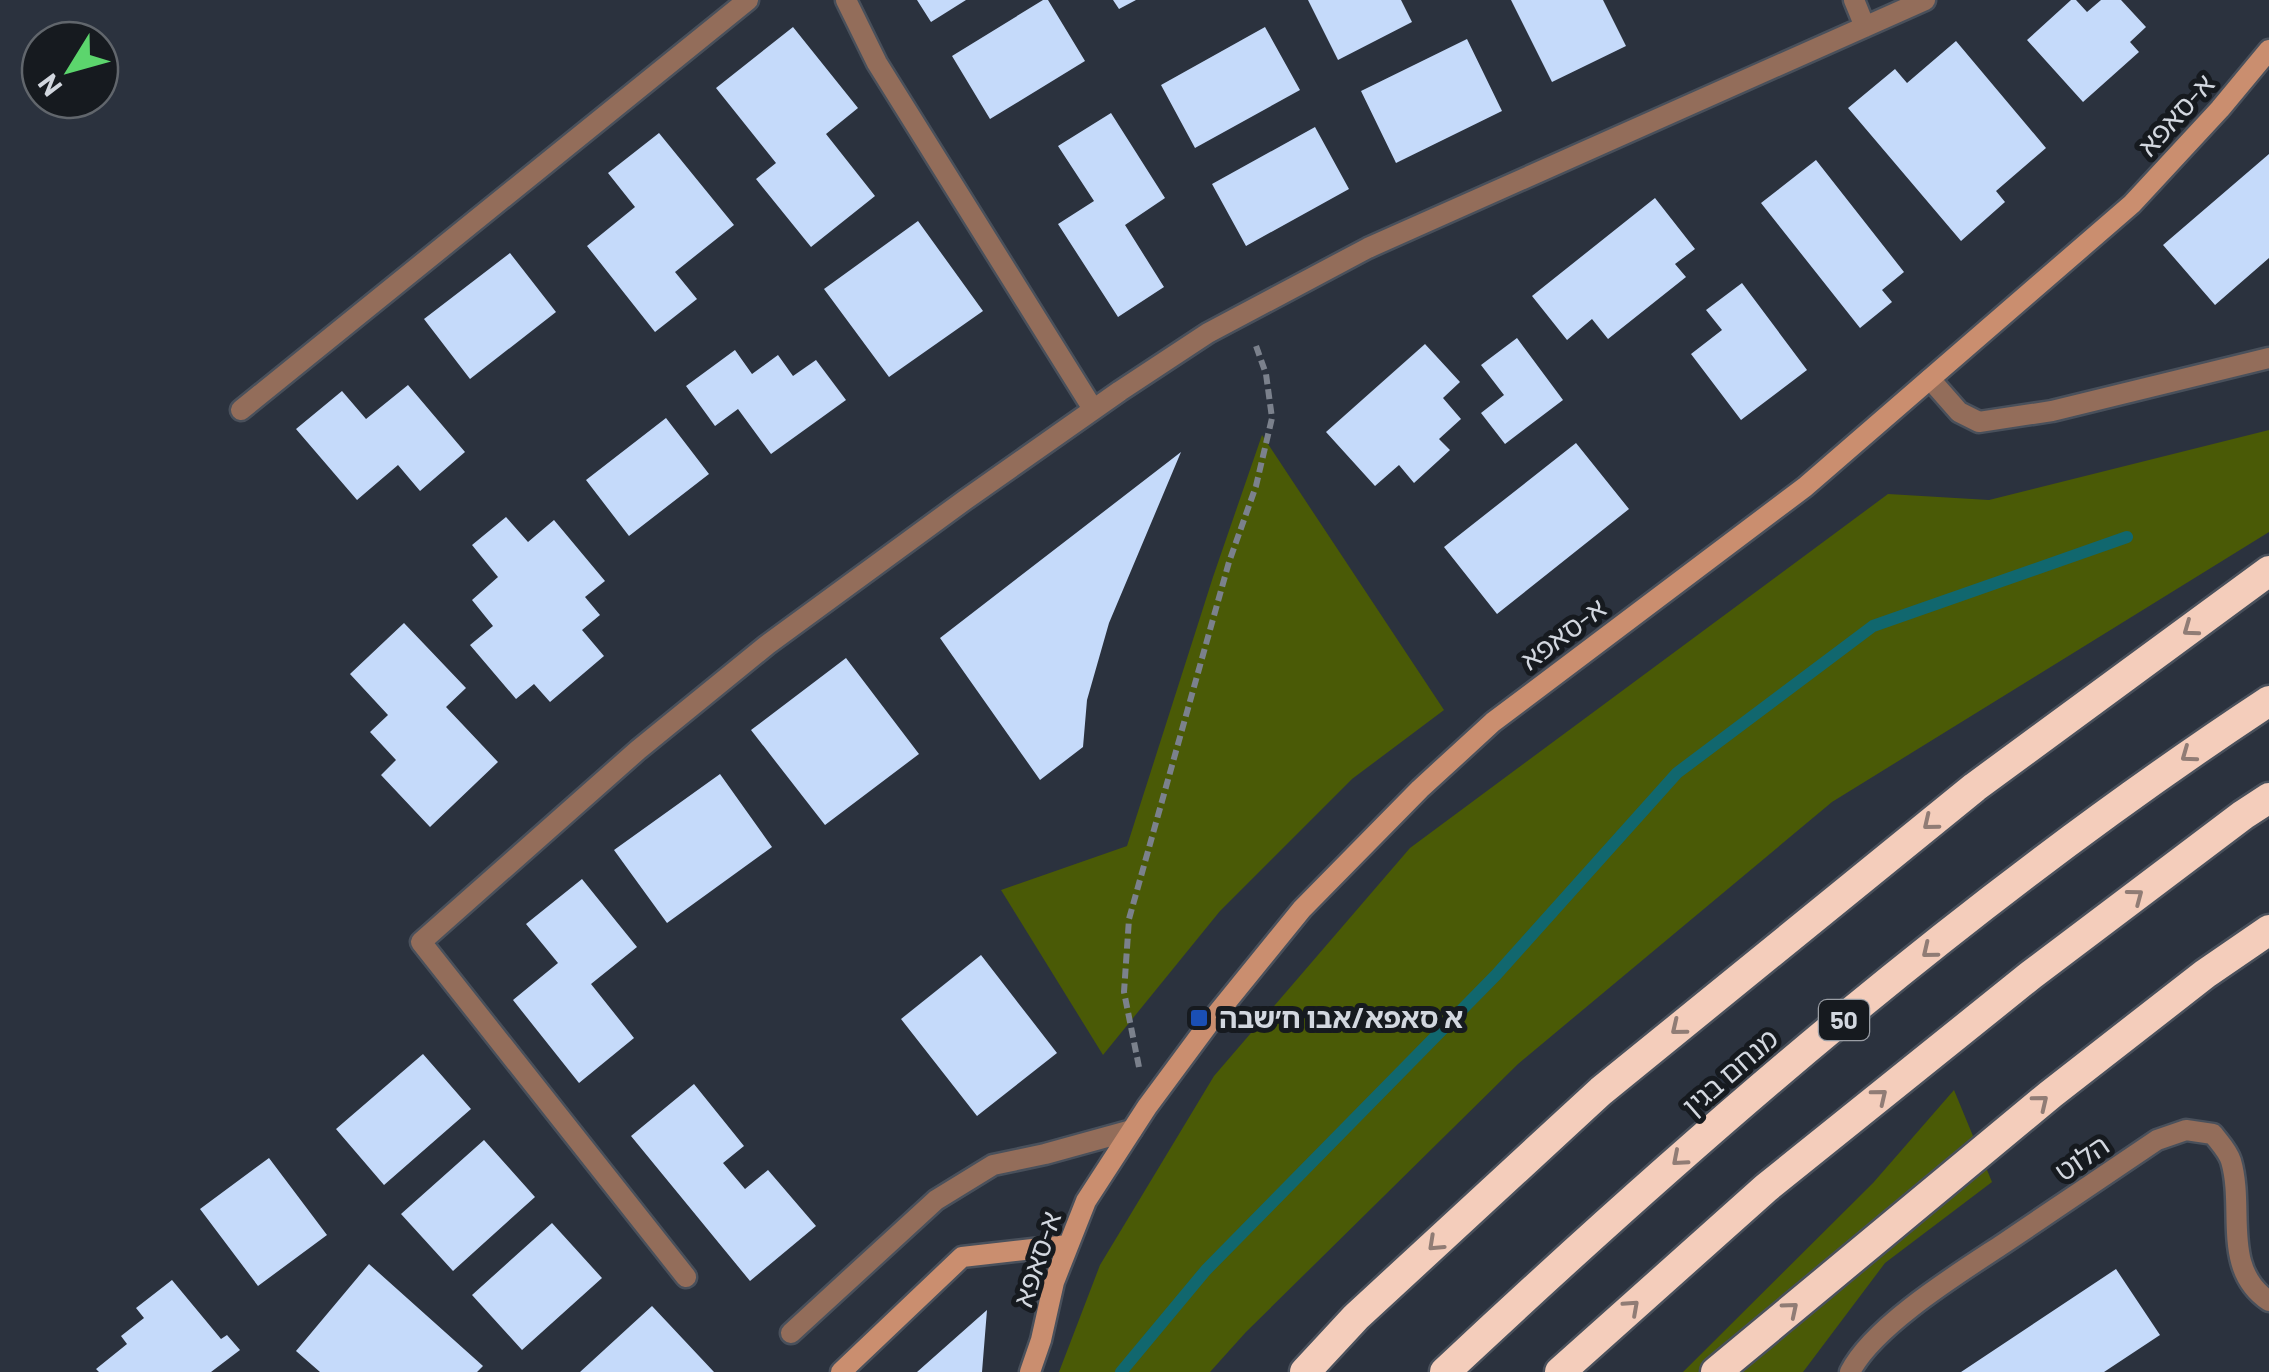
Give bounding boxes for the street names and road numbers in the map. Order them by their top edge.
street label: א-סאפא [2130,66,2221,162]
street label: א-סאפא [1513,590,1612,676]
road number: 50 [1819,1000,1869,1040]
street label: מנחם בגין [1675,1021,1784,1122]
street label: הלוט [2048,1127,2115,1187]
street label: א-סאפא [1005,1207,1067,1311]

